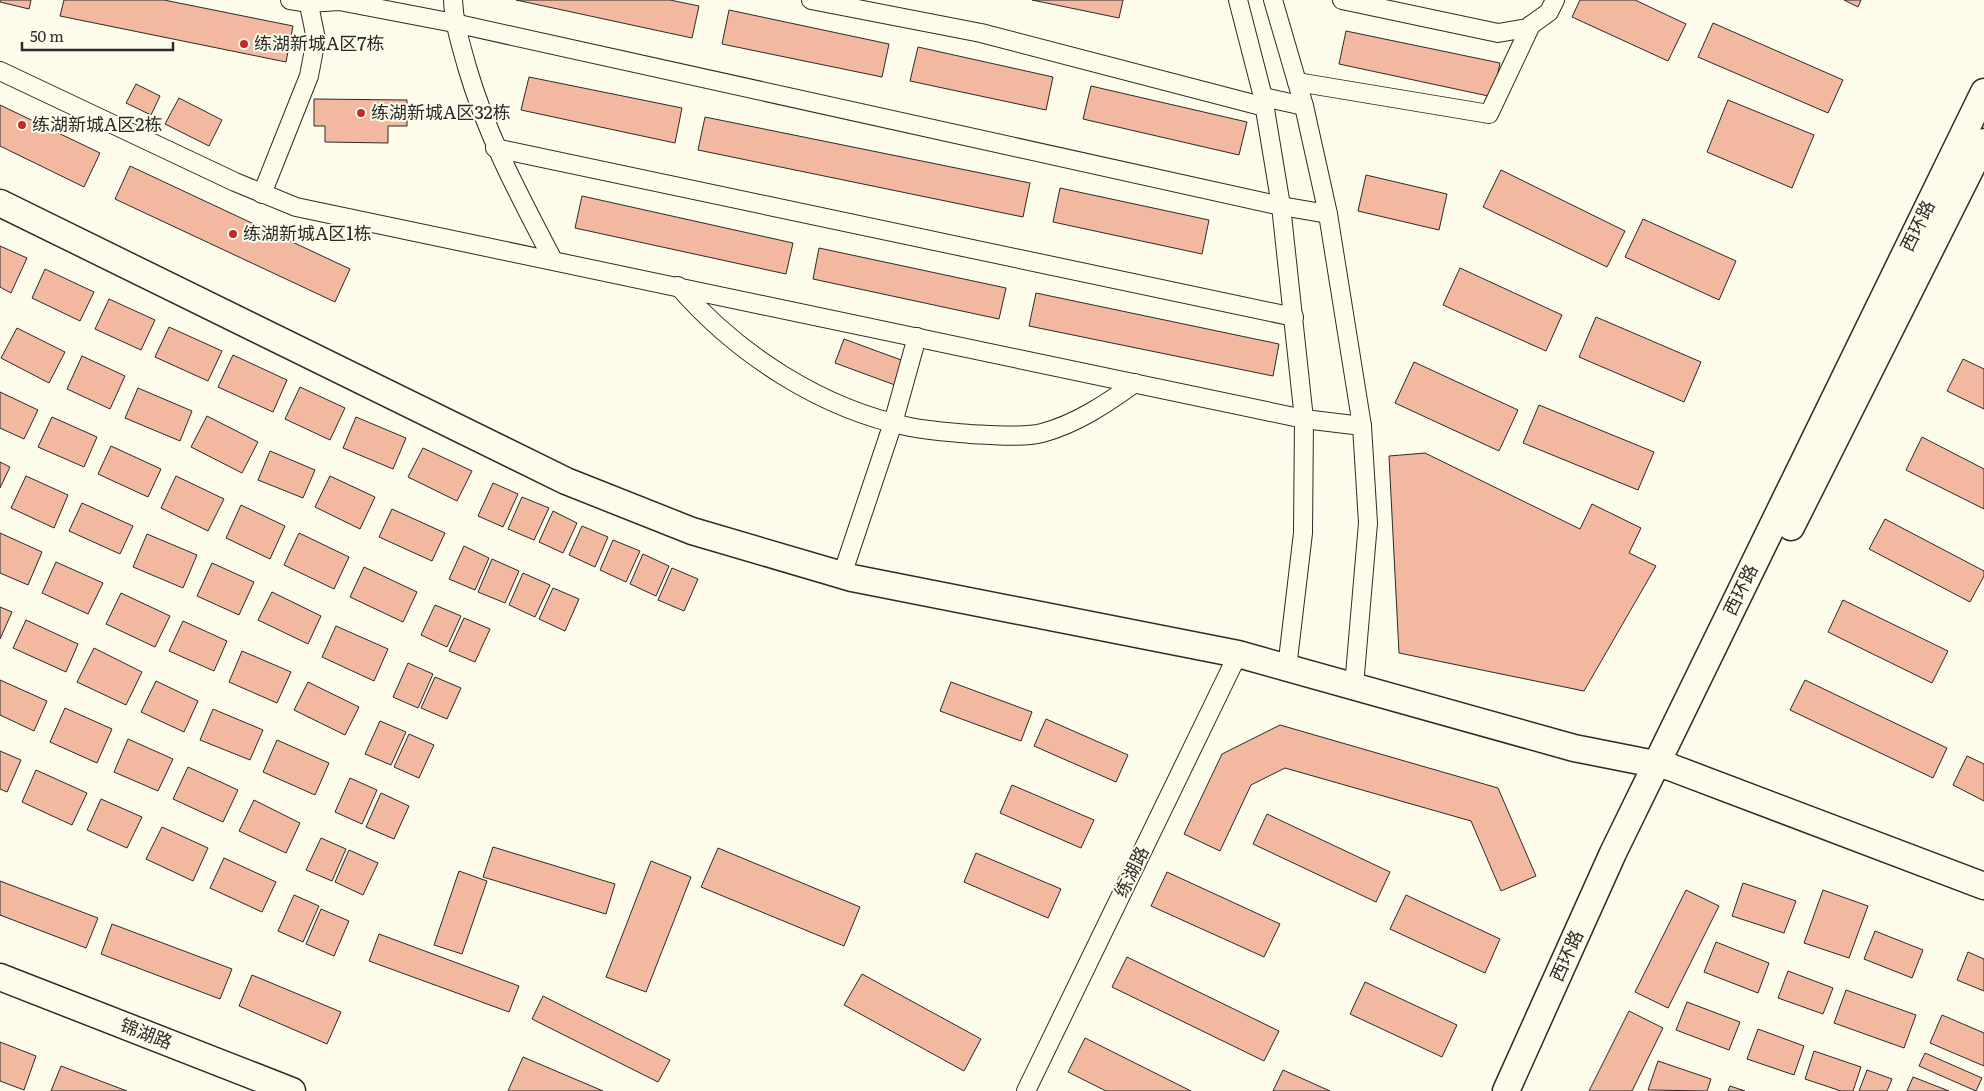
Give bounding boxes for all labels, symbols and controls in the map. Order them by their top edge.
scale bar [22,20,174,52]
text: 50 m [30,24,64,47]
place label: 练湖新城A区7栋 [254,29,384,56]
marker: 练湖新城A区7栋 [238,38,250,50]
place label: 练湖新城A区32栋 [371,98,511,125]
marker: 练湖新城A区32栋 [355,107,367,119]
place label: 练湖新城A区2栋 [32,110,162,137]
marker: 练湖新城A区2栋 [16,119,28,131]
street label: 西环路 [1893,195,1941,256]
place label: 练湖新城A区1栋 [243,219,372,246]
marker: 练湖新城A区1栋 [227,228,239,240]
street label: 西环路 [1716,559,1764,620]
street label: 练湖路 [1107,841,1155,902]
street label: 西环路 [1542,925,1589,986]
street label: 锦湖路 [116,1010,177,1055]

